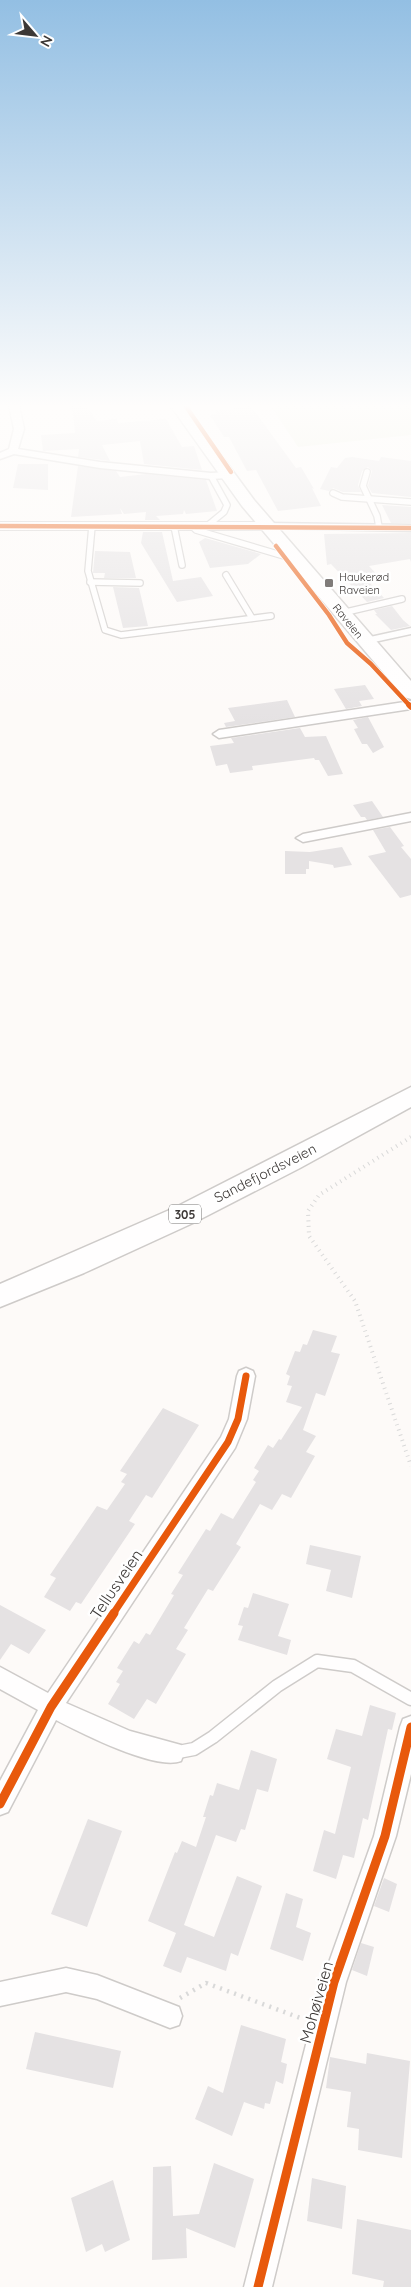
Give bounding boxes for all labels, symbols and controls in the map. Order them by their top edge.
north arrow [10,10,60,60]
text: N [36,32,57,50]
place label: Haukerød Raveien [339,570,389,597]
marker: Haukerød Raveien [323,577,335,589]
street label: Raveien [330,601,366,641]
street label: Sandefjordsveien [211,1139,319,1207]
road number: 305 [169,1204,201,1224]
street label: Tellusveien [85,1545,147,1623]
street label: Mohøiveien [295,1959,337,2045]

